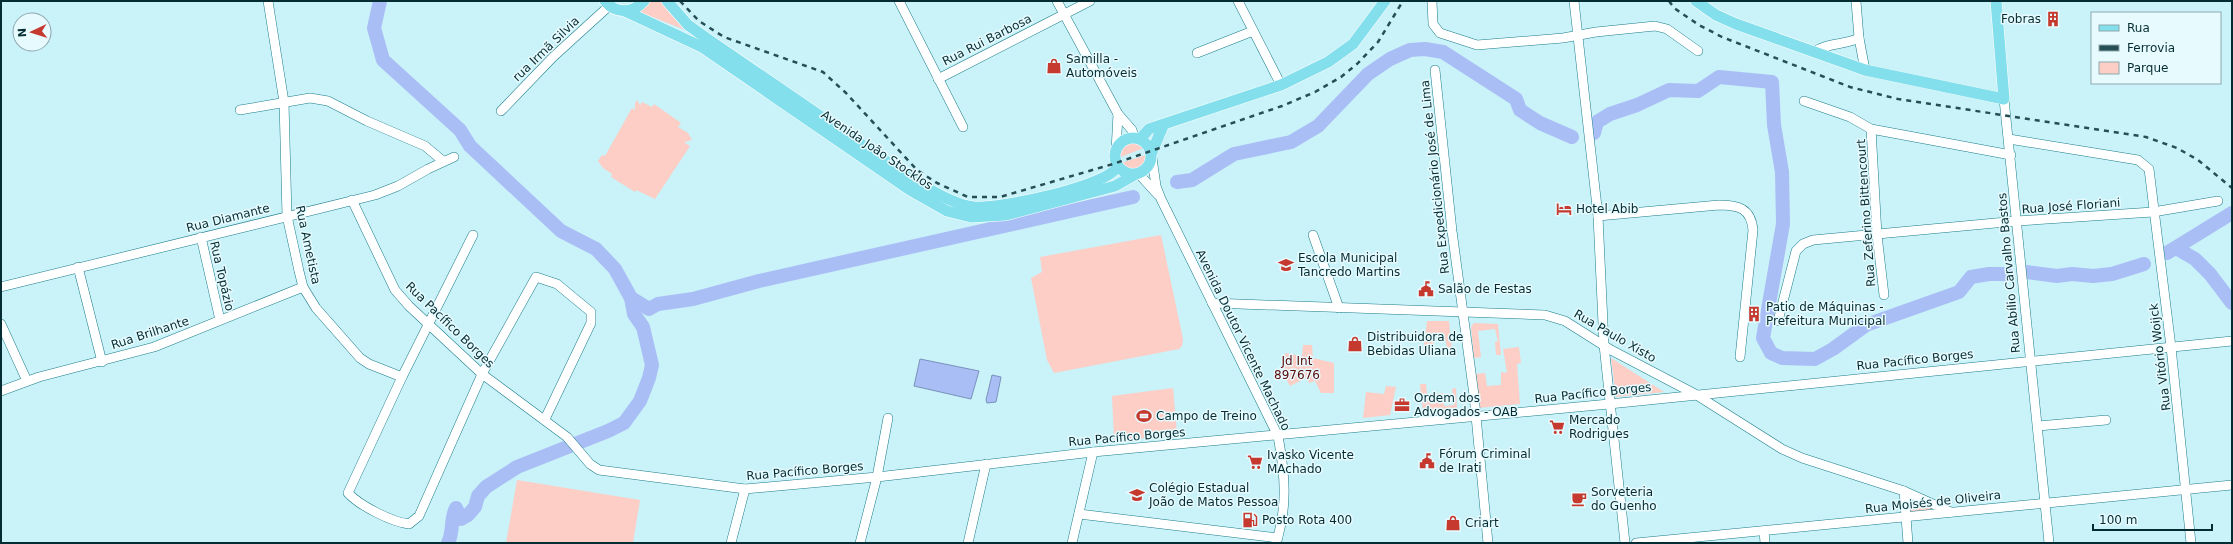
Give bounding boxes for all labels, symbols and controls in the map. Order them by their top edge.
building icon: Fobras [2044,10,2062,28]
street label: Rua Rui Barbosa [940,11,1034,69]
north arrow [12,12,52,52]
place label: Fobras [2001,12,2041,26]
legend [2091,12,2221,84]
street label: rua Irmã Silvia [510,14,582,84]
text: Rua [2127,21,2150,35]
text: N [16,28,29,38]
text: Ferrovia [2127,41,2175,55]
place label: Samilla - Automóveis [1066,52,1137,80]
shop icon: Samilla - Automóveis [1045,57,1063,75]
text: Parque [2127,61,2168,75]
street label: Rua Expedicionário José de Lima [1418,79,1452,275]
street label: Avenida João Stocklos [819,107,935,193]
street label: Rua Zeferino Bittencourt [1854,138,1878,287]
street label: Rua Abílio Carvalho Bastos [1995,192,2023,354]
street label: Rua José Floriani [2021,196,2121,216]
hotel icon: Hotel Abib [1555,200,1573,218]
street label: Rua Diamante [185,201,271,235]
place label: Hotel Abib [1576,202,1638,216]
street label: Rua Ametista [293,204,323,286]
street label: Rua Topázio [207,240,237,312]
street label: Avenida Doutor Vicente Machado [1193,247,1293,433]
place label: Escola Municipal Tancredo Martins [1297,251,1400,279]
school or university icon: Escola Municipal Tancredo Martins [1277,256,1295,274]
street label: Rua Pacífico Borges [403,279,497,371]
public building icon: Salão de Festas [1417,280,1435,298]
place label: Salão de Festas [1438,282,1532,296]
place label: Patio de Máquinas - Prefeitura Municipal [1766,300,1886,328]
street label: Rua Vitório Woijck [2146,302,2174,411]
building icon: Patio de Máquinas - Prefeitura Municipal [1745,305,1763,323]
street label: Rua Paulo Xisto [1571,307,1659,365]
street label: Rua Brilhante [109,314,191,352]
place label: Distribuidora de Bebidas Uliana [1367,330,1463,358]
shop icon: Distribuidora de Bebidas Uliana [1346,335,1364,353]
street label: Rua Pacífico Borges [1856,347,1974,373]
park label: Jd Int 897676 [1274,354,1320,382]
street label: Rua Pacífico Borges [1534,380,1652,406]
place label: Ordem dos Advogados - OAB [1414,391,1518,419]
office icon: Ordem dos Advogados - OAB [1393,396,1411,414]
sports icon: Campo de Treino [1135,407,1153,425]
place label: Campo de Treino [1156,409,1257,423]
place label: Mercado Rodrigues [1569,413,1629,441]
supermarket icon: Mercado Rodrigues [1548,418,1566,436]
street label: Rua Pacífico Borges [1068,425,1186,449]
place label: Fórum Criminal de Irati [1439,447,1531,475]
place label: Ivasko Vicente MAchado [1267,448,1354,476]
public building icon: Fórum Criminal de Irati [1418,452,1436,470]
supermarket icon: Ivasko Vicente MAchado [1246,453,1264,471]
street label: Rua Pacífico Borges [746,459,864,483]
place label: Colégio Estadual João de Matos Pessoa [1148,481,1278,509]
place label: Sorveteria do Guenho [1591,485,1657,513]
school or university icon: Colégio Estadual João de Matos Pessoa [1128,486,1146,504]
street label: Rua Moisés de Oliveira [1864,488,2002,516]
cafe icon: Sorveteria do Guenho [1570,490,1588,508]
scale bar [2093,506,2212,532]
fuel station icon: Posto Rota 400 [1241,511,1259,529]
place label: Posto Rota 400 [1262,513,1352,527]
text: 100 m [2099,513,2137,527]
shop icon: Criart [1444,514,1462,532]
place label: Criart [1465,516,1499,530]

